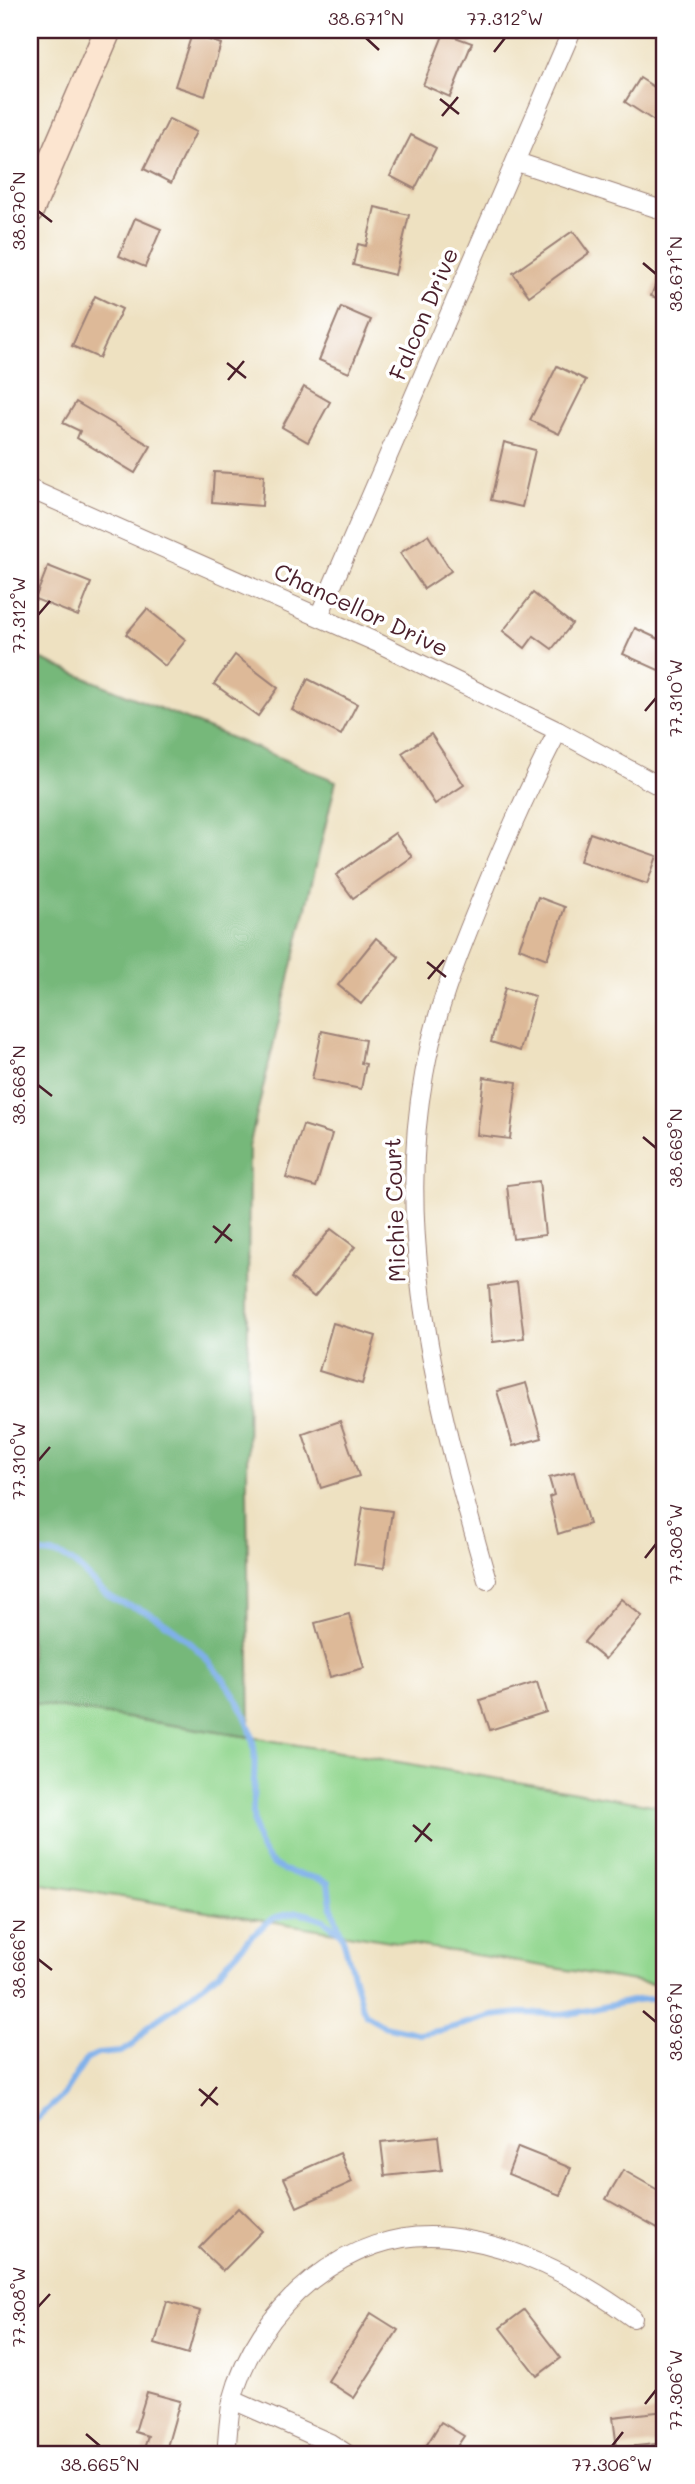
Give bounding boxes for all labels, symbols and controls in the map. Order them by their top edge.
text: 38.671°N [328,6,404,30]
text: 77.312°W [467,6,543,30]
text: 38.670°N [6,172,30,250]
text: 38.671°N [663,236,687,312]
street label: Falcon Drive [382,243,464,384]
street label: Chancellor Drive [269,556,453,663]
text: 77.312°W [6,577,30,653]
text: 77.310°W [663,659,687,737]
text: 38.668°N [6,1045,30,1125]
text: 38.669°N [663,1108,687,1188]
street label: Michie Court [376,1137,412,1283]
text: 77.310°W [6,1422,30,1500]
text: 77.308°W [663,1504,687,1584]
text: 38.666°N [6,1919,30,1999]
text: 38.667°N [663,1983,687,2061]
text: 77.308°W [6,2267,30,2347]
text: 77.306°W [663,2350,687,2430]
text: 38.665°N [60,2452,140,2476]
text: 77.306°W [572,2452,652,2476]

